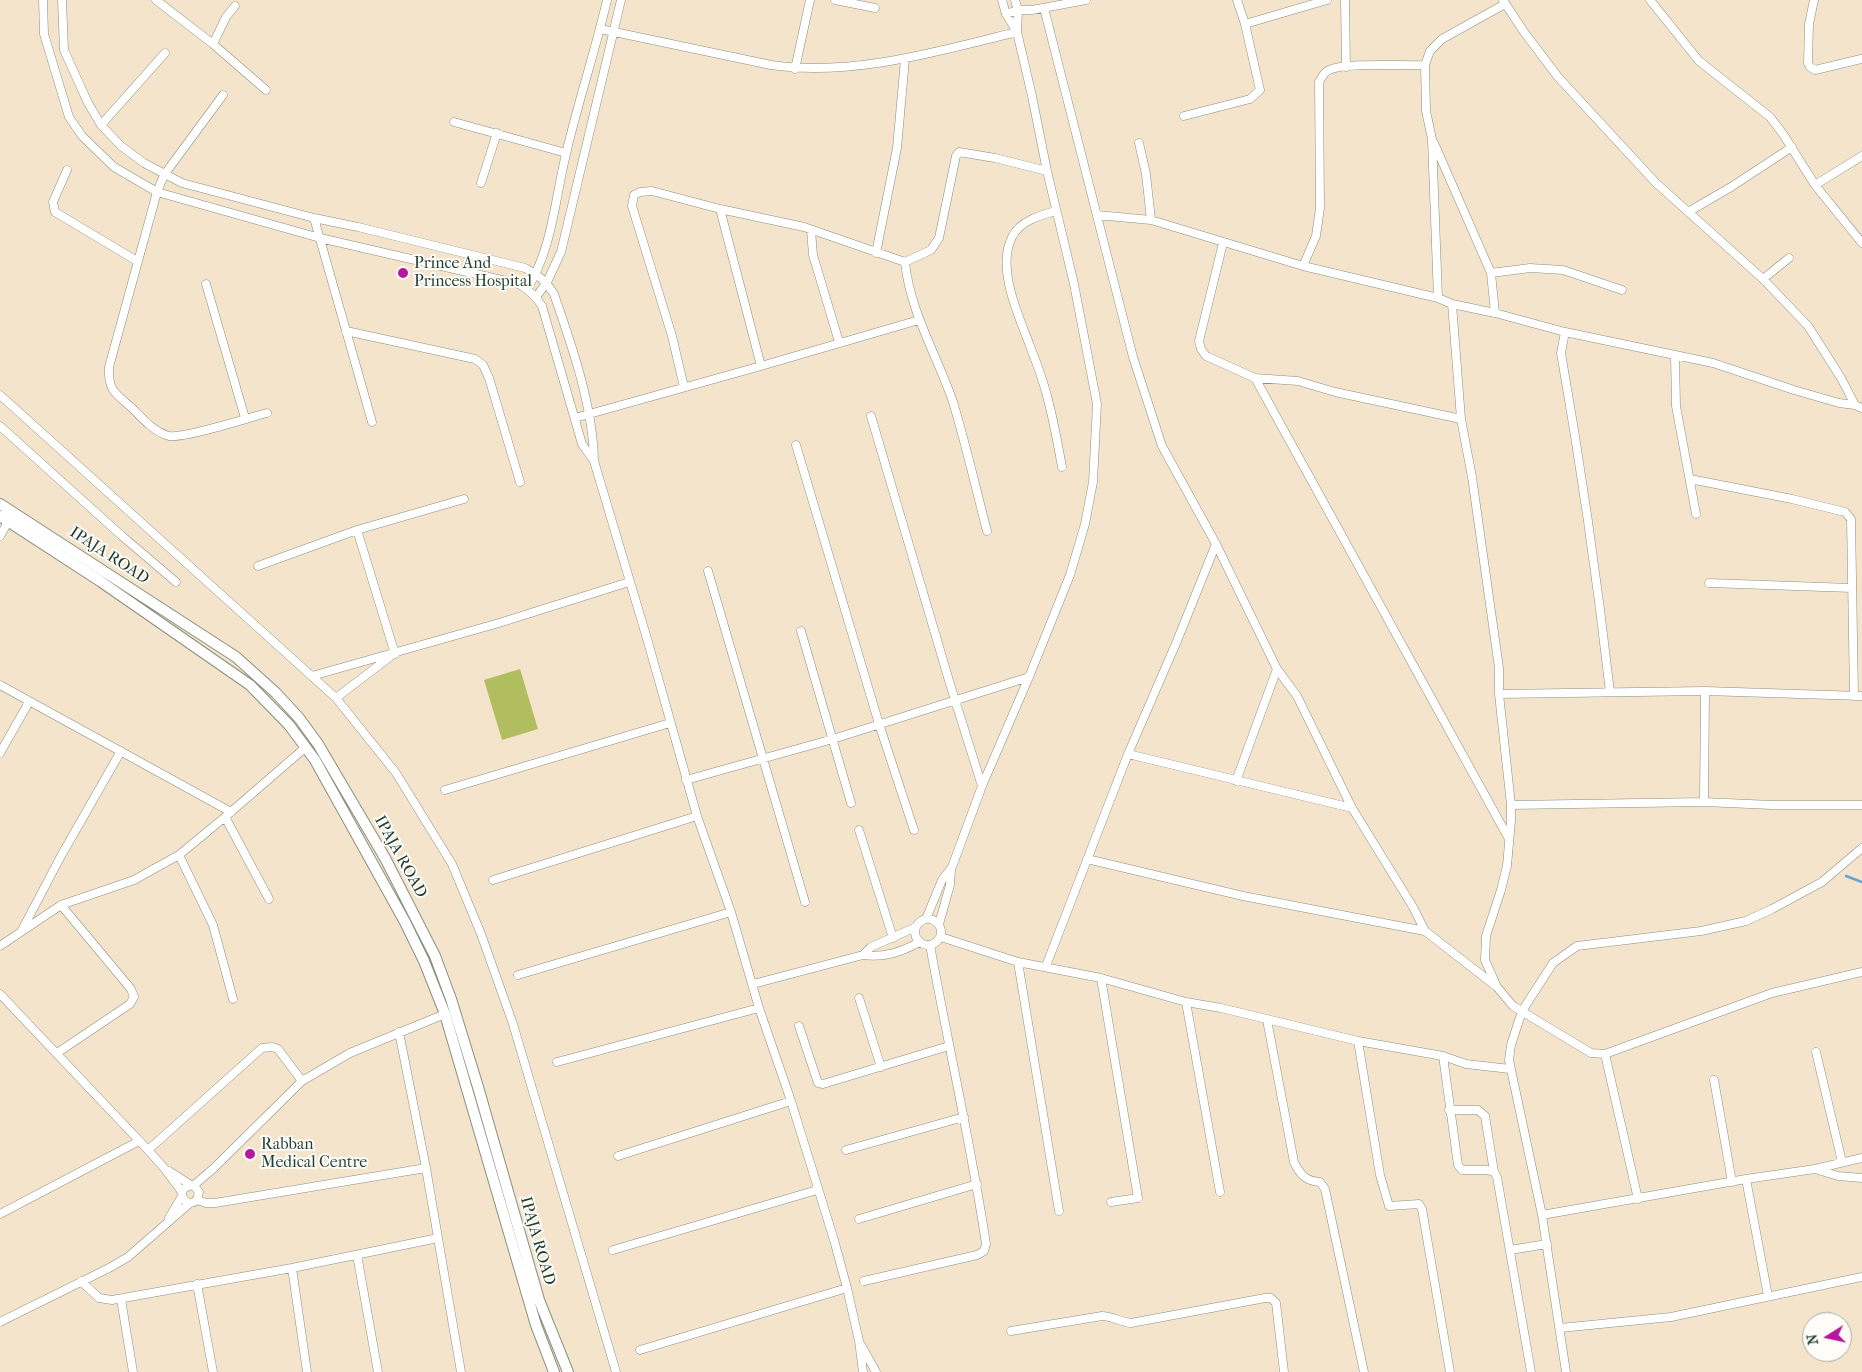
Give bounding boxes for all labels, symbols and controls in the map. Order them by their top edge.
place label: Prince And Princess Hospital [414,254,532,292]
marker: Prince And Princess Hospital [396,266,410,280]
street label: IPAJA ROAD [66,523,152,589]
street label: IPAJA ROAD [370,813,430,901]
place label: Rabban Medical Centre [261,1135,367,1173]
marker: Rabban Medical Centre [243,1147,257,1161]
street label: IPAJA ROAD [515,1195,559,1287]
north arrow [1802,1312,1852,1362]
text: N [1803,1333,1822,1346]

